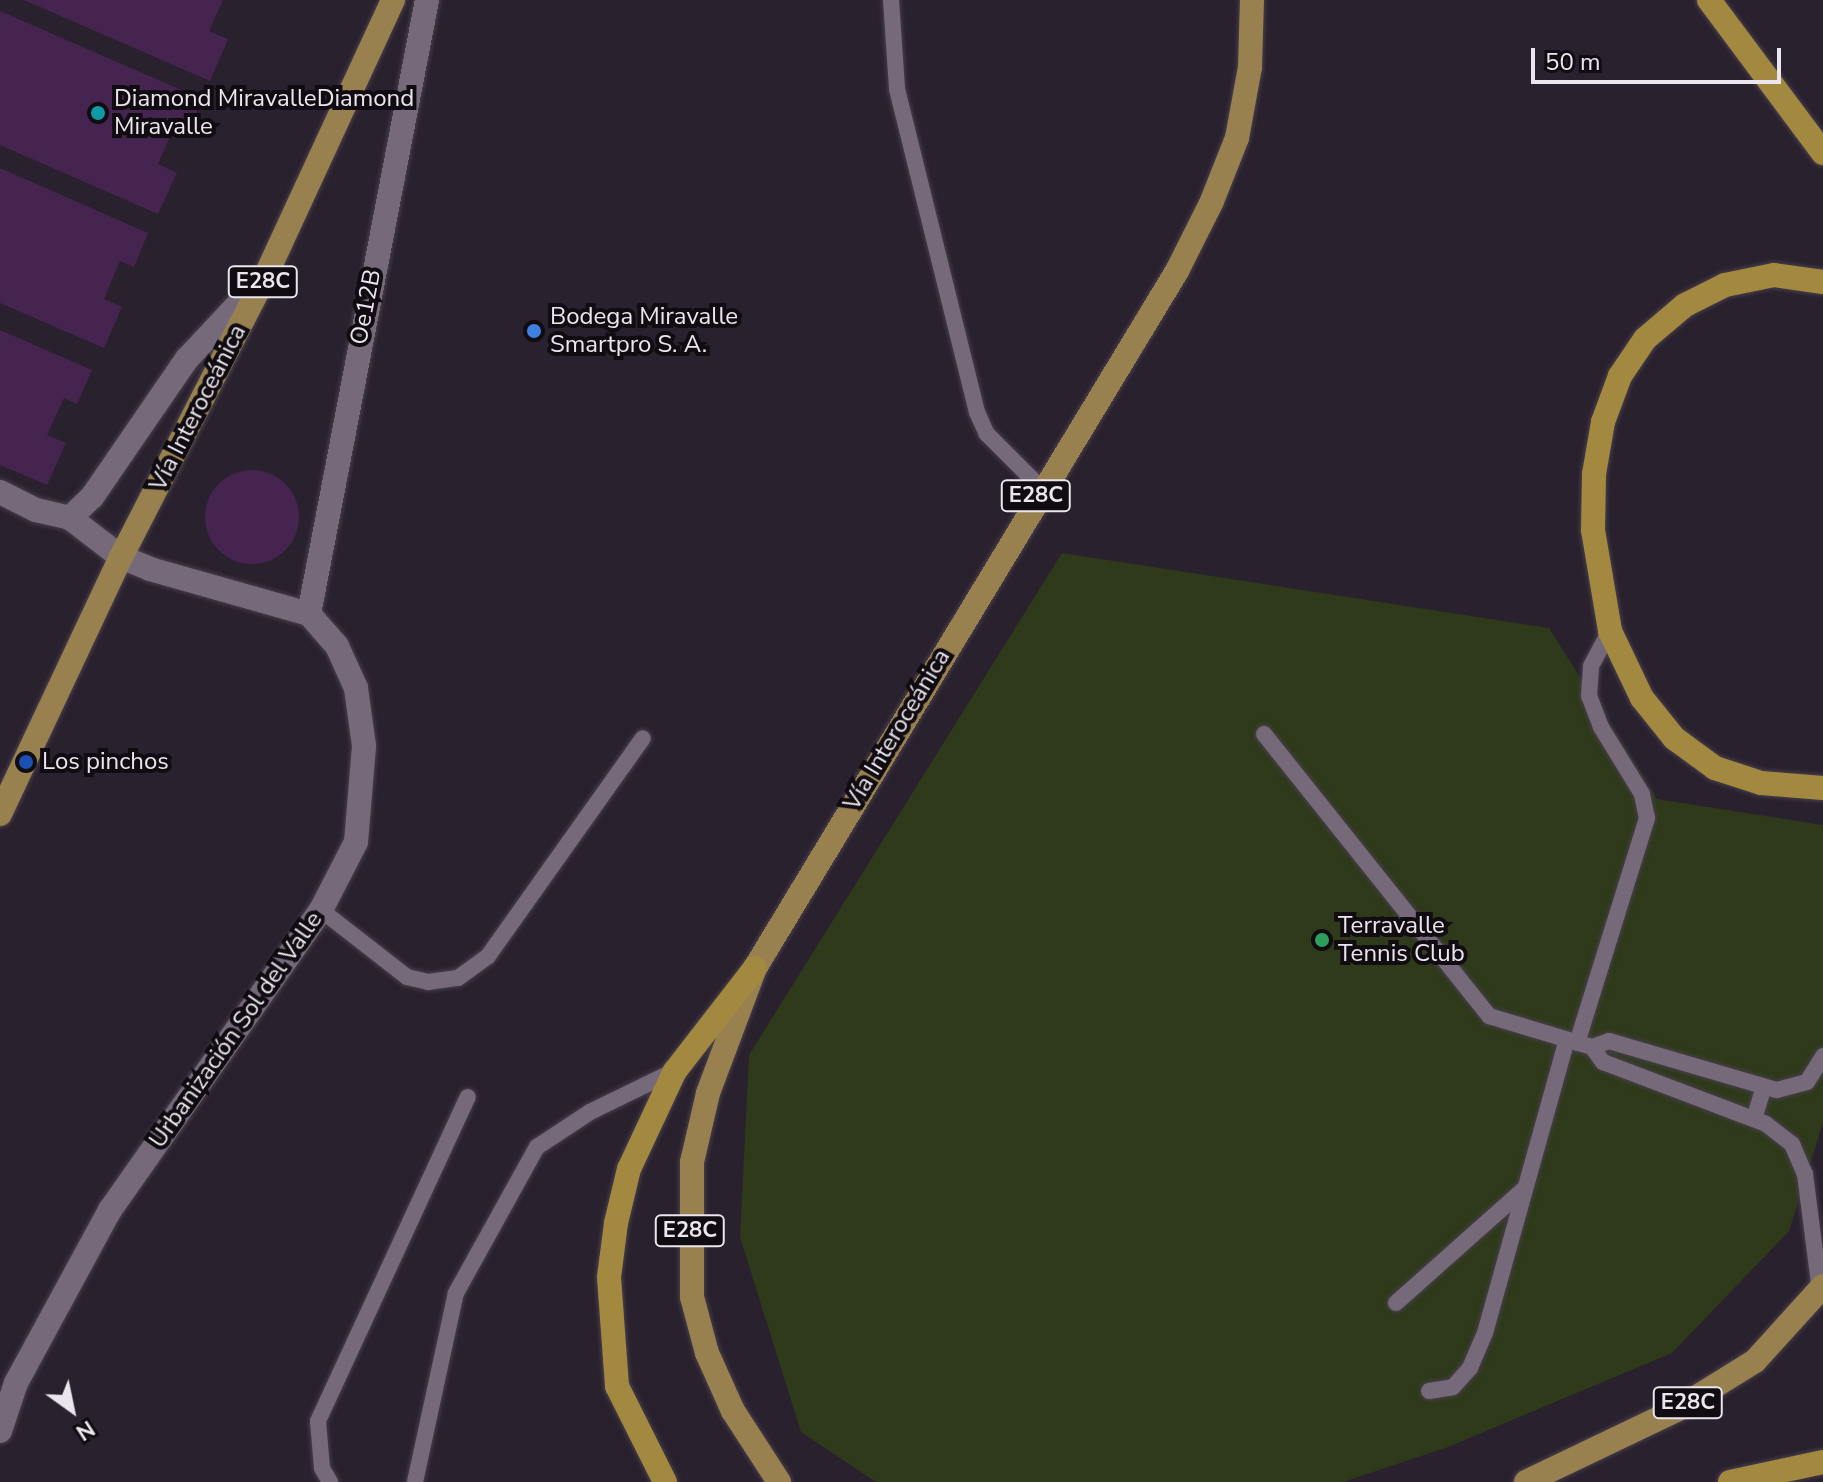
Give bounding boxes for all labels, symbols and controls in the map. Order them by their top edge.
scale bar [1535,32,1785,82]
text: 50 m [1545,46,1601,78]
place label: Diamond MiravalleDiamond Miravalle [114,85,414,141]
marker: Diamond MiravalleDiamond Miravalle [89,104,107,122]
road number: E28C [227,264,299,300]
street label: Oe12B [345,267,387,347]
place label: Bodega Miravalle Smartpro S. A. [550,303,738,359]
street label: Vía Interoceánica [144,320,252,496]
marker: Bodega Miravalle Smartpro S. A. [525,322,543,340]
road number: E28C [1000,478,1072,514]
street label: Vía Interoceánica [838,644,956,816]
place label: Los pinchos [42,748,169,776]
marker: Los pinchos [17,753,35,771]
street label: Urbanización Sol del Valle [143,906,329,1154]
place label: Terravalle Tennis Club [1338,912,1465,968]
marker: Terravalle Tennis Club [1313,931,1331,949]
road number: E28C [654,1213,726,1249]
north arrow [32,1370,112,1450]
road number: E28C [1652,1385,1724,1421]
text: N [70,1413,100,1447]

